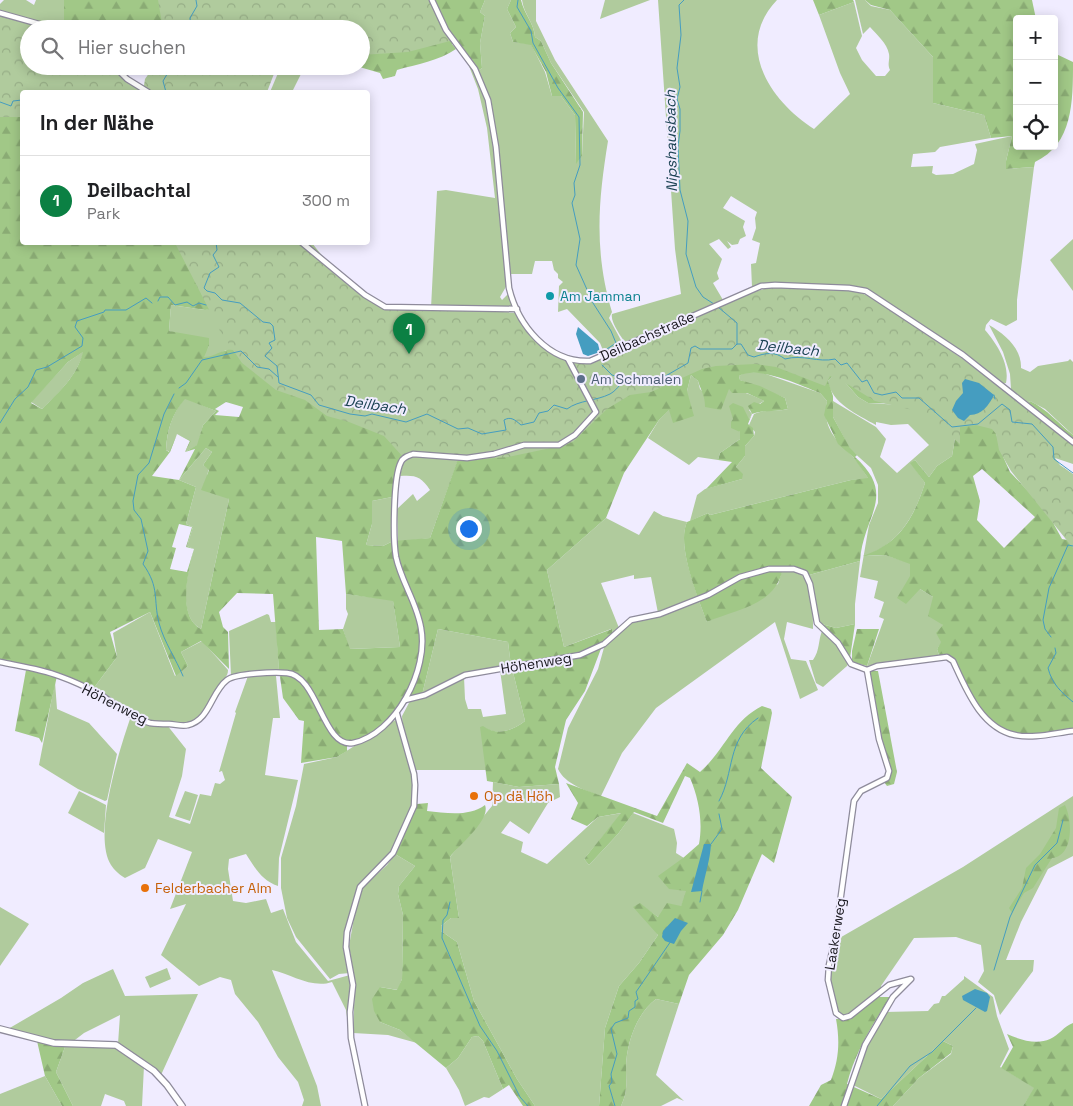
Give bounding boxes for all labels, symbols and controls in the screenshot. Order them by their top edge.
map controls [1013,15,1058,150]
button: + [1013,15,1058,60]
search box [20,20,370,75]
icon: search [38,34,66,62]
text: Hier suchen [78,35,186,60]
button: − [1013,60,1058,105]
water label: Nipshausbach [660,89,681,192]
button: locate [1013,105,1058,150]
text: In der Nähe [40,109,154,136]
text: Deilbachtal [87,178,191,203]
text: 1 [52,190,60,211]
text: 300 m [302,190,350,211]
text: Park [87,203,120,224]
place label: Am Jamman [560,287,641,305]
marker: Am Jamman [544,290,556,302]
street label: Deilbachstraße [597,307,697,365]
pin: 1 [393,313,425,354]
water label: Deilbach [756,335,821,360]
place label: Am Schmalen [591,370,681,388]
marker: Am Schmalen [575,373,587,385]
water label: Deilbach [343,391,408,418]
your location [456,516,482,542]
street label: Höhenweg [499,649,573,677]
street label: Höhenweg [79,680,151,728]
place label: Op dä Höh [484,787,553,805]
marker: Op dä Höh [468,790,480,802]
place label: Felderbacher Alm [155,879,272,897]
marker: Felderbacher Alm [139,882,151,894]
street label: Laakerweg [820,897,850,971]

